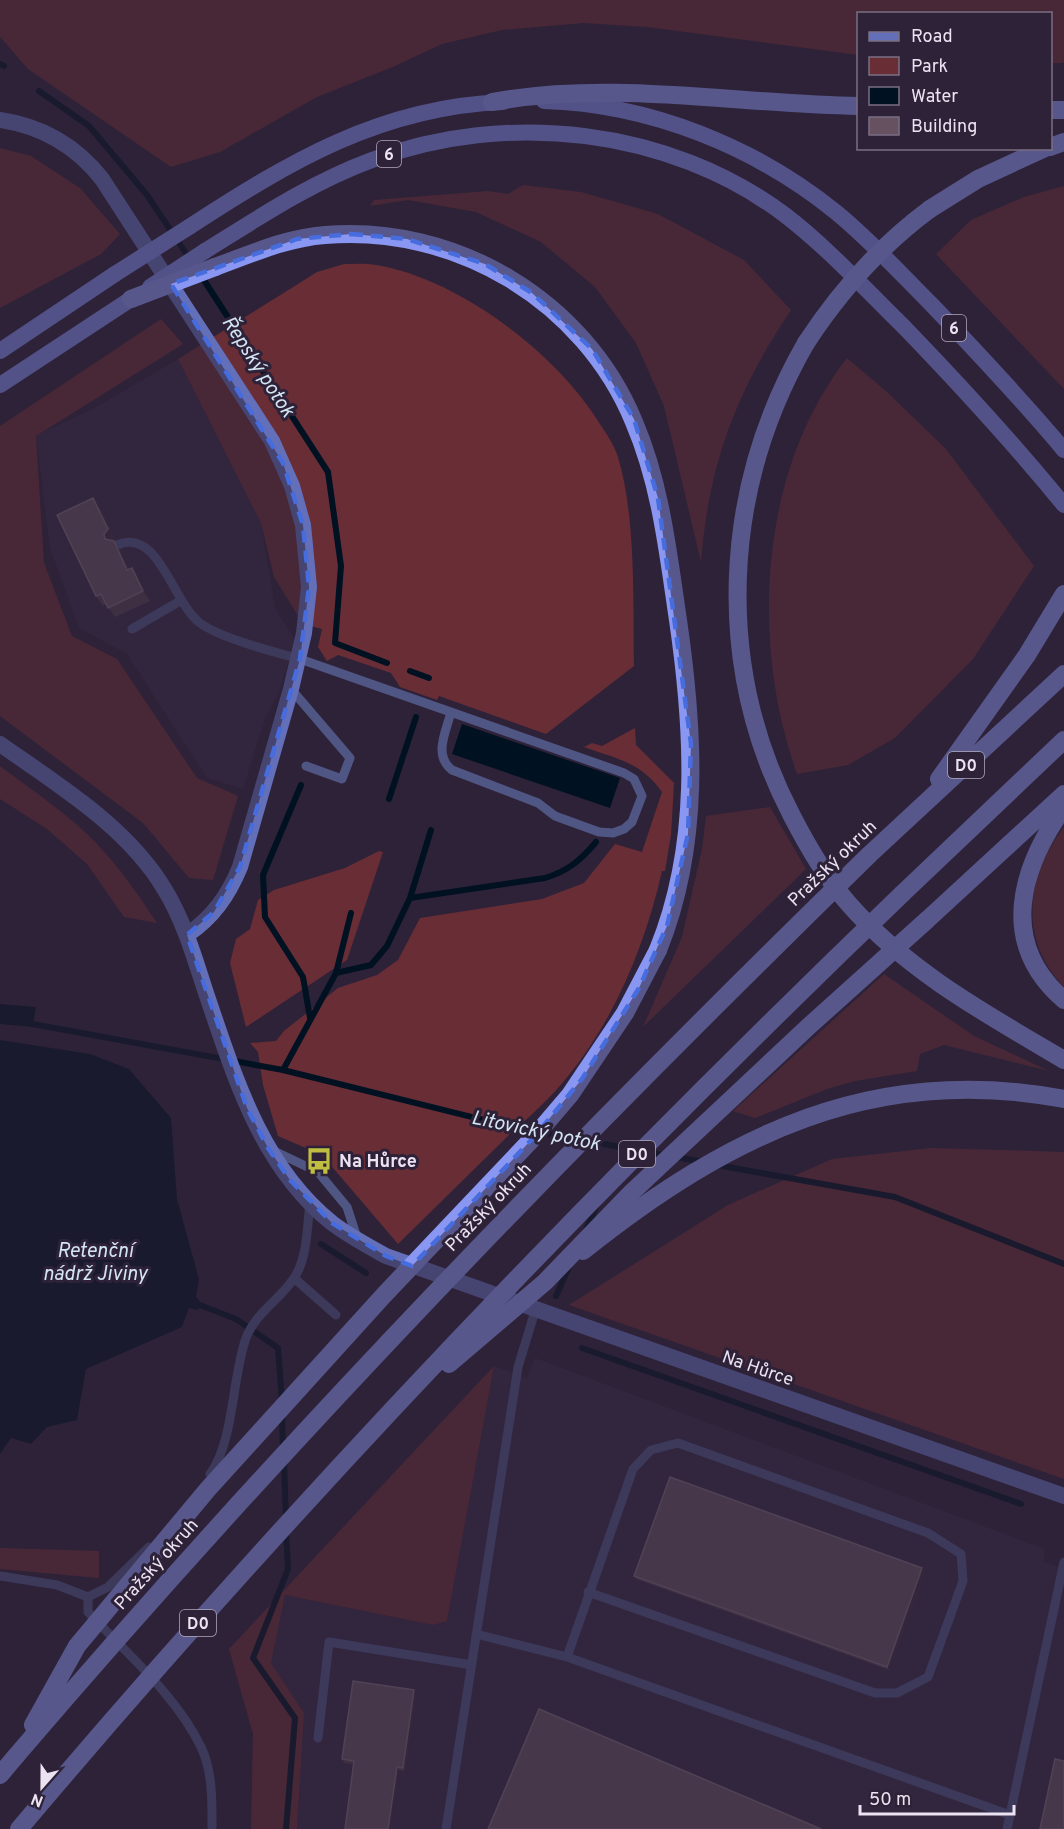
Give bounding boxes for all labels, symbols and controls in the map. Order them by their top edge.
legend [857,12,1052,150]
text: Road [911,26,953,49]
text: Park [911,56,948,79]
text: Water [911,86,958,109]
text: Building [911,116,977,139]
road number: 6 [377,141,401,167]
water label: Řepský potok [215,310,302,424]
road number: 6 [942,315,966,341]
road number: D0 [948,752,984,778]
street label: Pražský okruh [784,816,882,912]
water label: Litovický potok [469,1106,603,1158]
road number: D0 [619,1141,655,1167]
bus stop icon: Na Hůrce [304,1146,334,1176]
place label: Na Hůrce [339,1151,417,1174]
street label: Pražský okruh [441,1159,537,1257]
water label: Retenční nádrž Jiviny [43,1239,149,1288]
street label: Na Hůrce [719,1346,796,1392]
street label: Pražský okruh [110,1515,204,1615]
road number: D0 [180,1610,216,1636]
north arrow [12,1757,72,1817]
scale bar [860,1778,1014,1816]
text: N [28,1788,46,1811]
text: 50 m [869,1789,911,1812]

